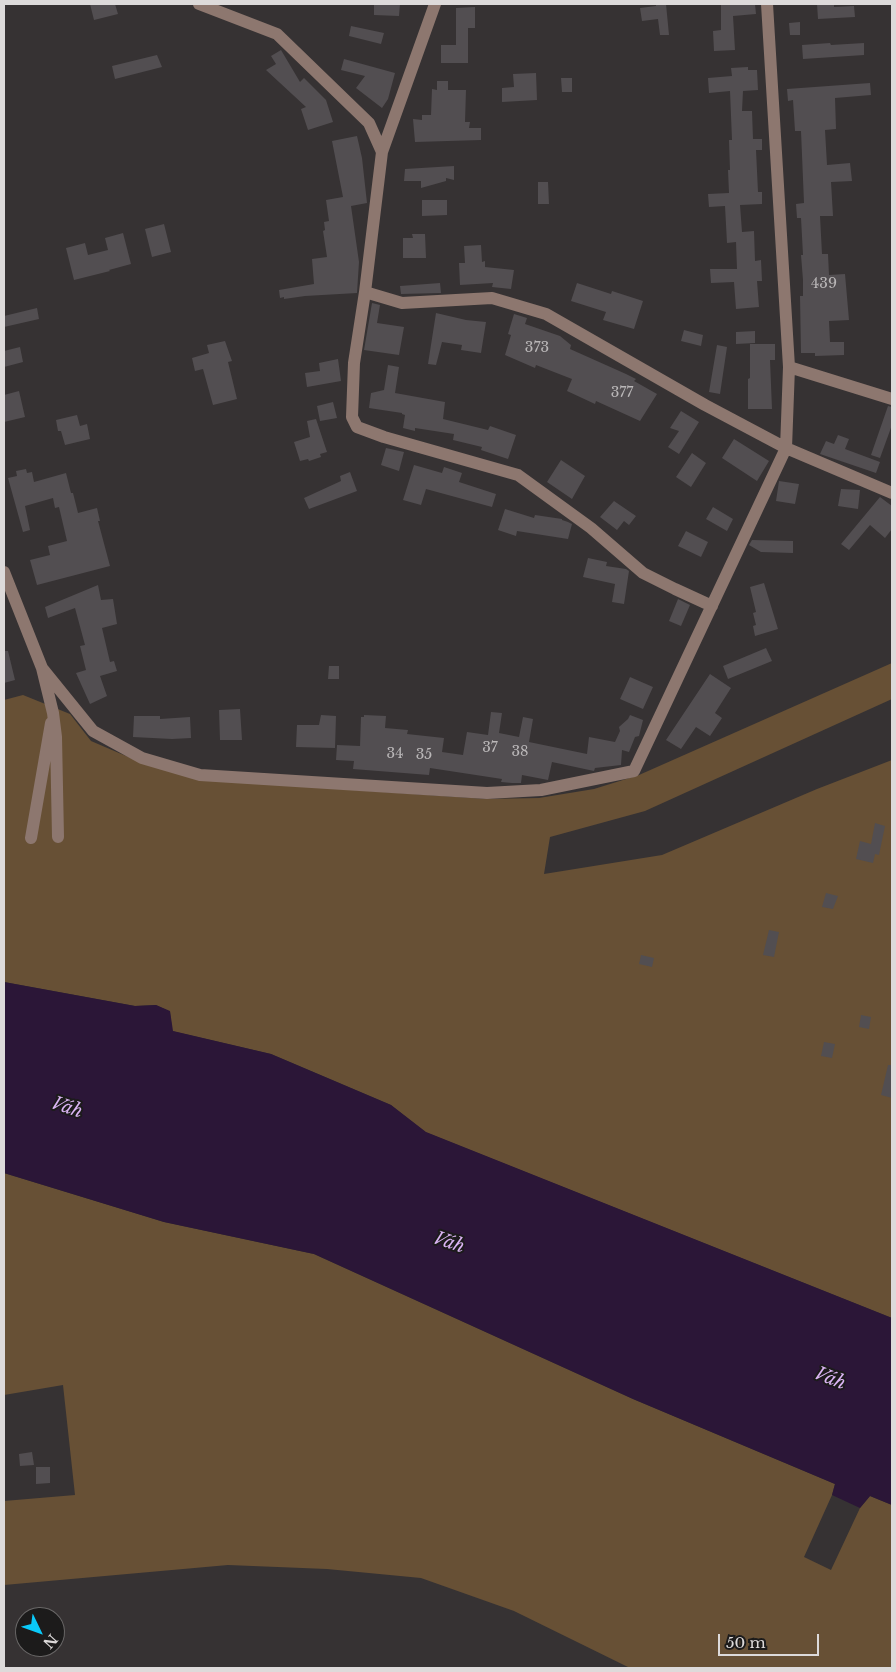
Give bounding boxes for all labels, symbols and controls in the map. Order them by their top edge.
house number: 439 [811,276,837,292]
house number: 373 [525,340,549,356]
house number: 377 [611,385,633,401]
house number: 37 [482,740,498,756]
house number: 38 [511,744,529,760]
house number: 34 [387,746,403,762]
house number: 35 [416,747,432,763]
water label: Váh [49,1093,85,1123]
water label: Váh [431,1228,467,1258]
water label: Váh [811,1363,849,1395]
north arrow [15,1607,65,1657]
scale bar [721,1624,822,1656]
text: N [39,1630,62,1652]
text: 50 m [726,1633,766,1652]

